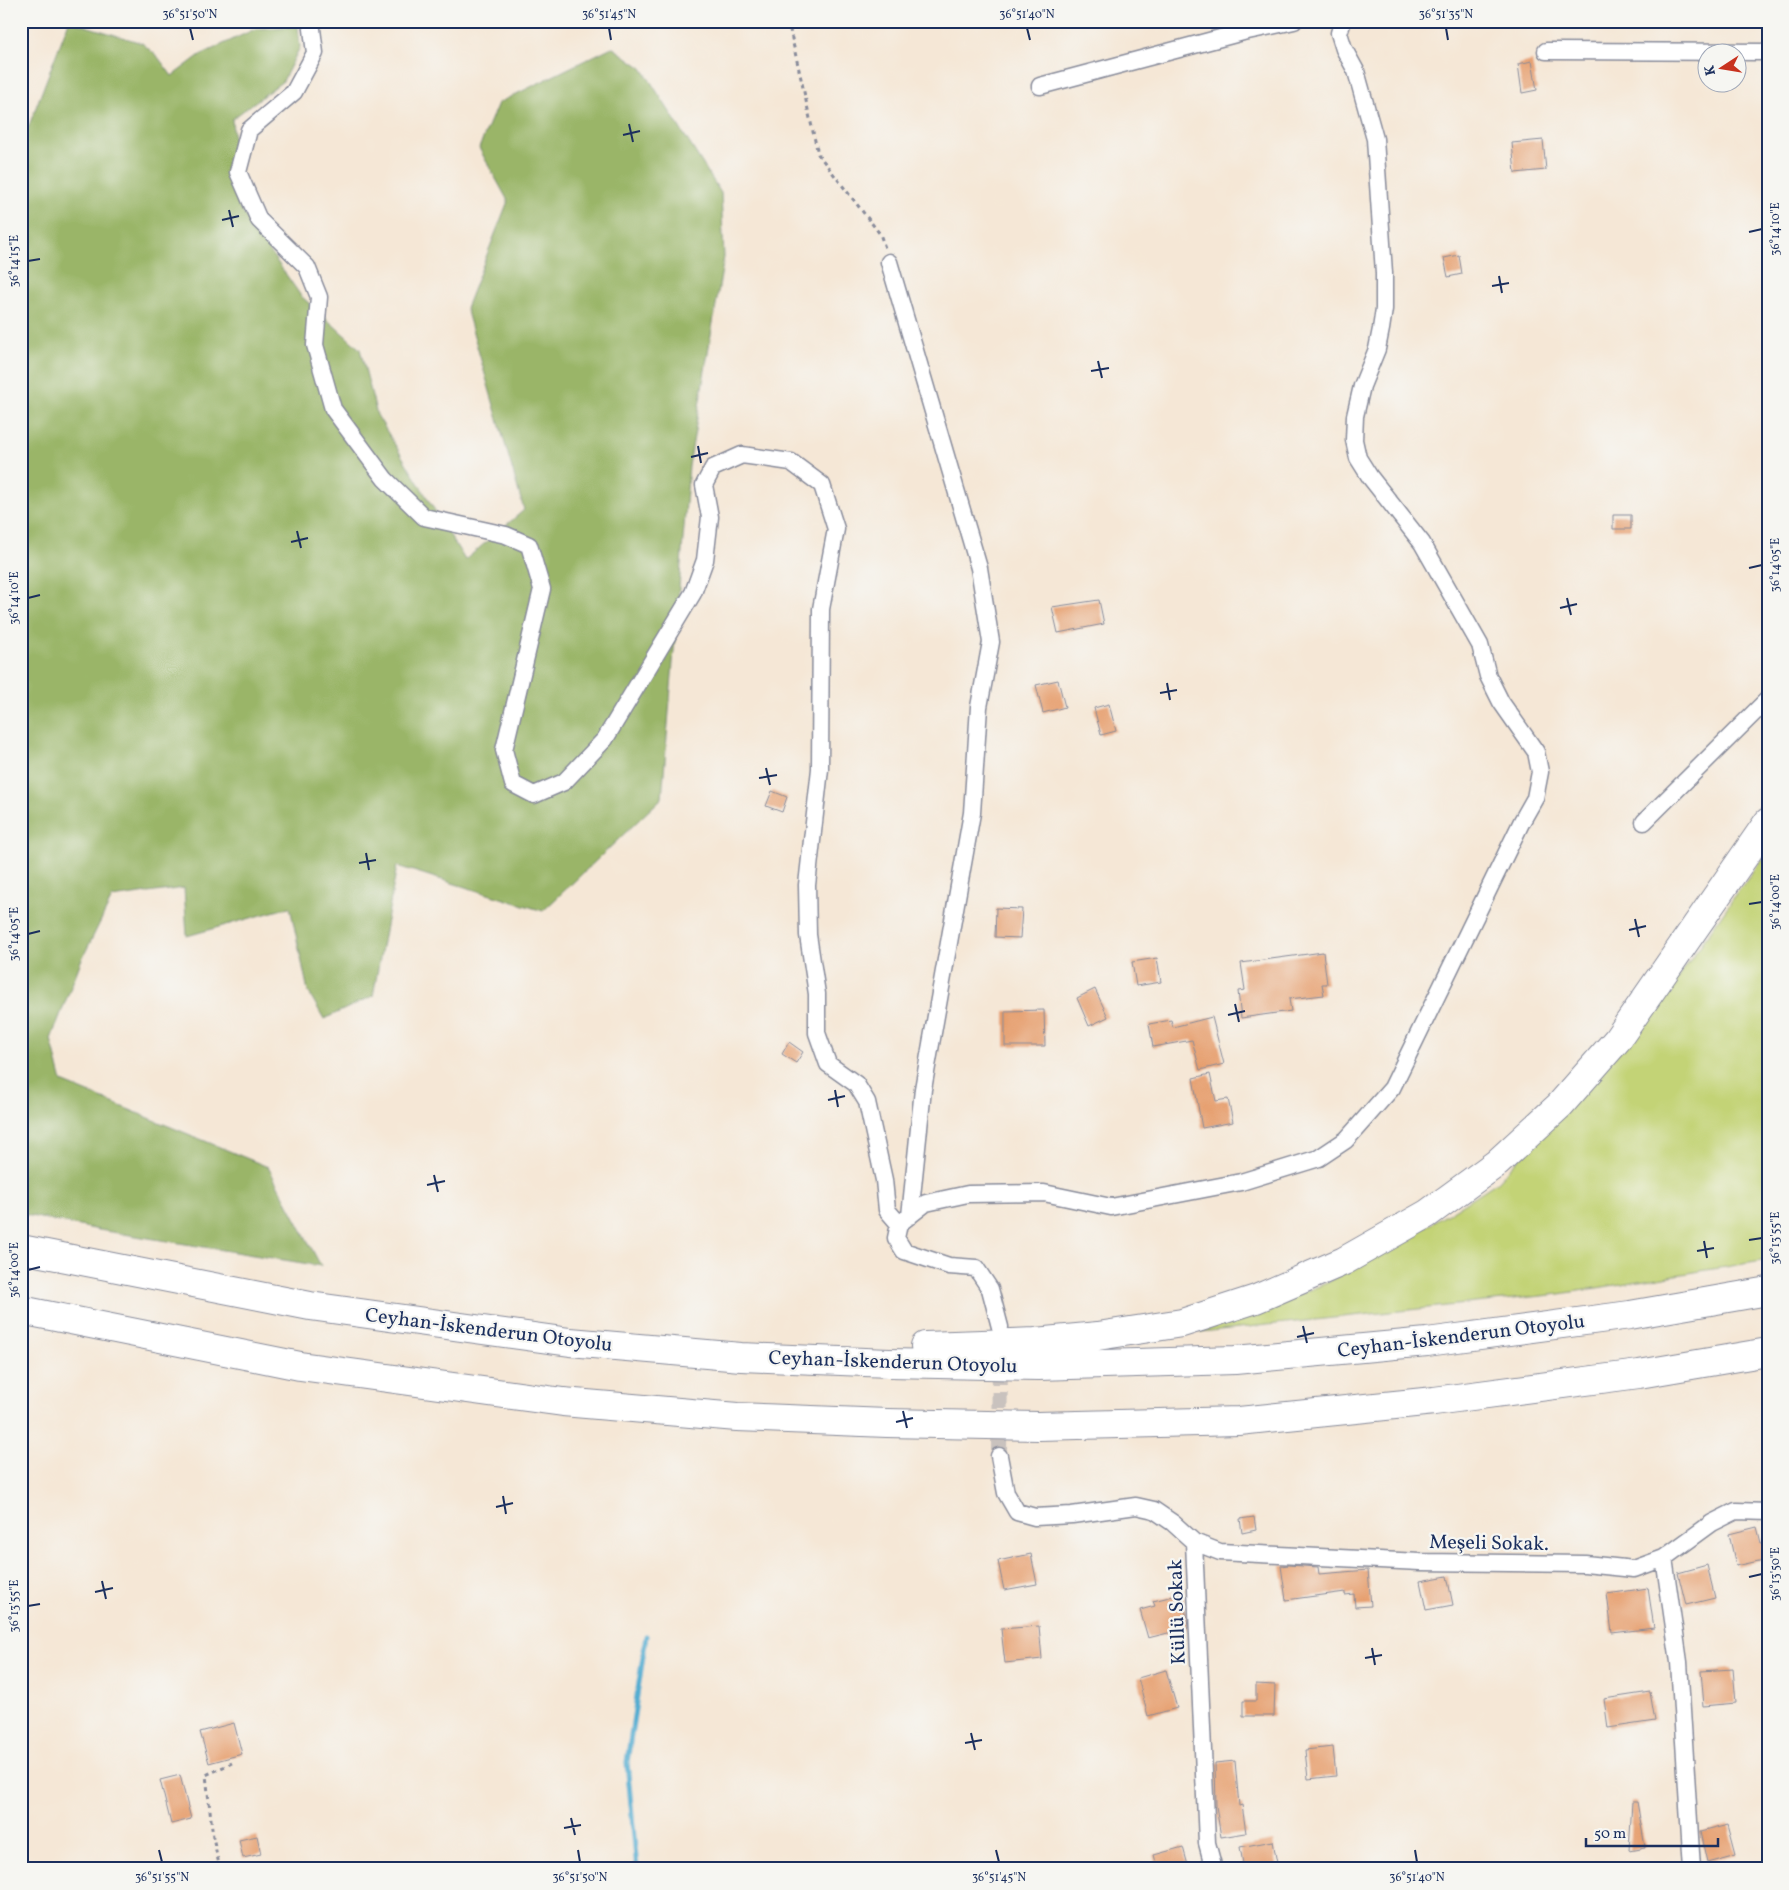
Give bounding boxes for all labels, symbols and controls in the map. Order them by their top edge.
text: 36°51'50"N [162,7,218,23]
text: 36°51'45"N [582,7,636,23]
text: 36°51'40"N [999,7,1055,23]
text: 36°51'35"N [1419,7,1473,23]
north arrow [1696,42,1746,92]
text: K [1700,63,1721,77]
text: 36°14'10"E [1768,202,1784,256]
text: 36°14'15"E [7,235,23,287]
text: 36°14'05"E [1768,538,1784,592]
text: 36°14'10"E [7,571,23,625]
text: 36°14'00"E [1768,874,1784,930]
text: 36°14'05"E [7,907,23,961]
text: 36°13'55"E [1768,1212,1784,1264]
text: 36°14'00"E [7,1242,23,1298]
street label: Ceyhan-İskenderun Otoyolu [363,1302,614,1360]
street label: Ceyhan-İskenderun Otoyolu [1336,1308,1587,1366]
street label: Ceyhan-İskenderun Otoyolu [768,1345,1018,1381]
street label: Meşeli Sokak. [1429,1529,1549,1559]
text: 36°13'50"E [1768,1547,1784,1601]
street label: Küllü Sokak [1162,1559,1194,1665]
text: 36°13'55"E [7,1580,23,1632]
scale bar [1586,1815,1719,1847]
text: 50 m [1594,1824,1626,1845]
text: 36°51'55"N [135,1870,189,1886]
text: 36°51'50"N [552,1870,608,1886]
text: 36°51'45"N [972,1870,1026,1886]
text: 36°51'40"N [1389,1870,1445,1886]

